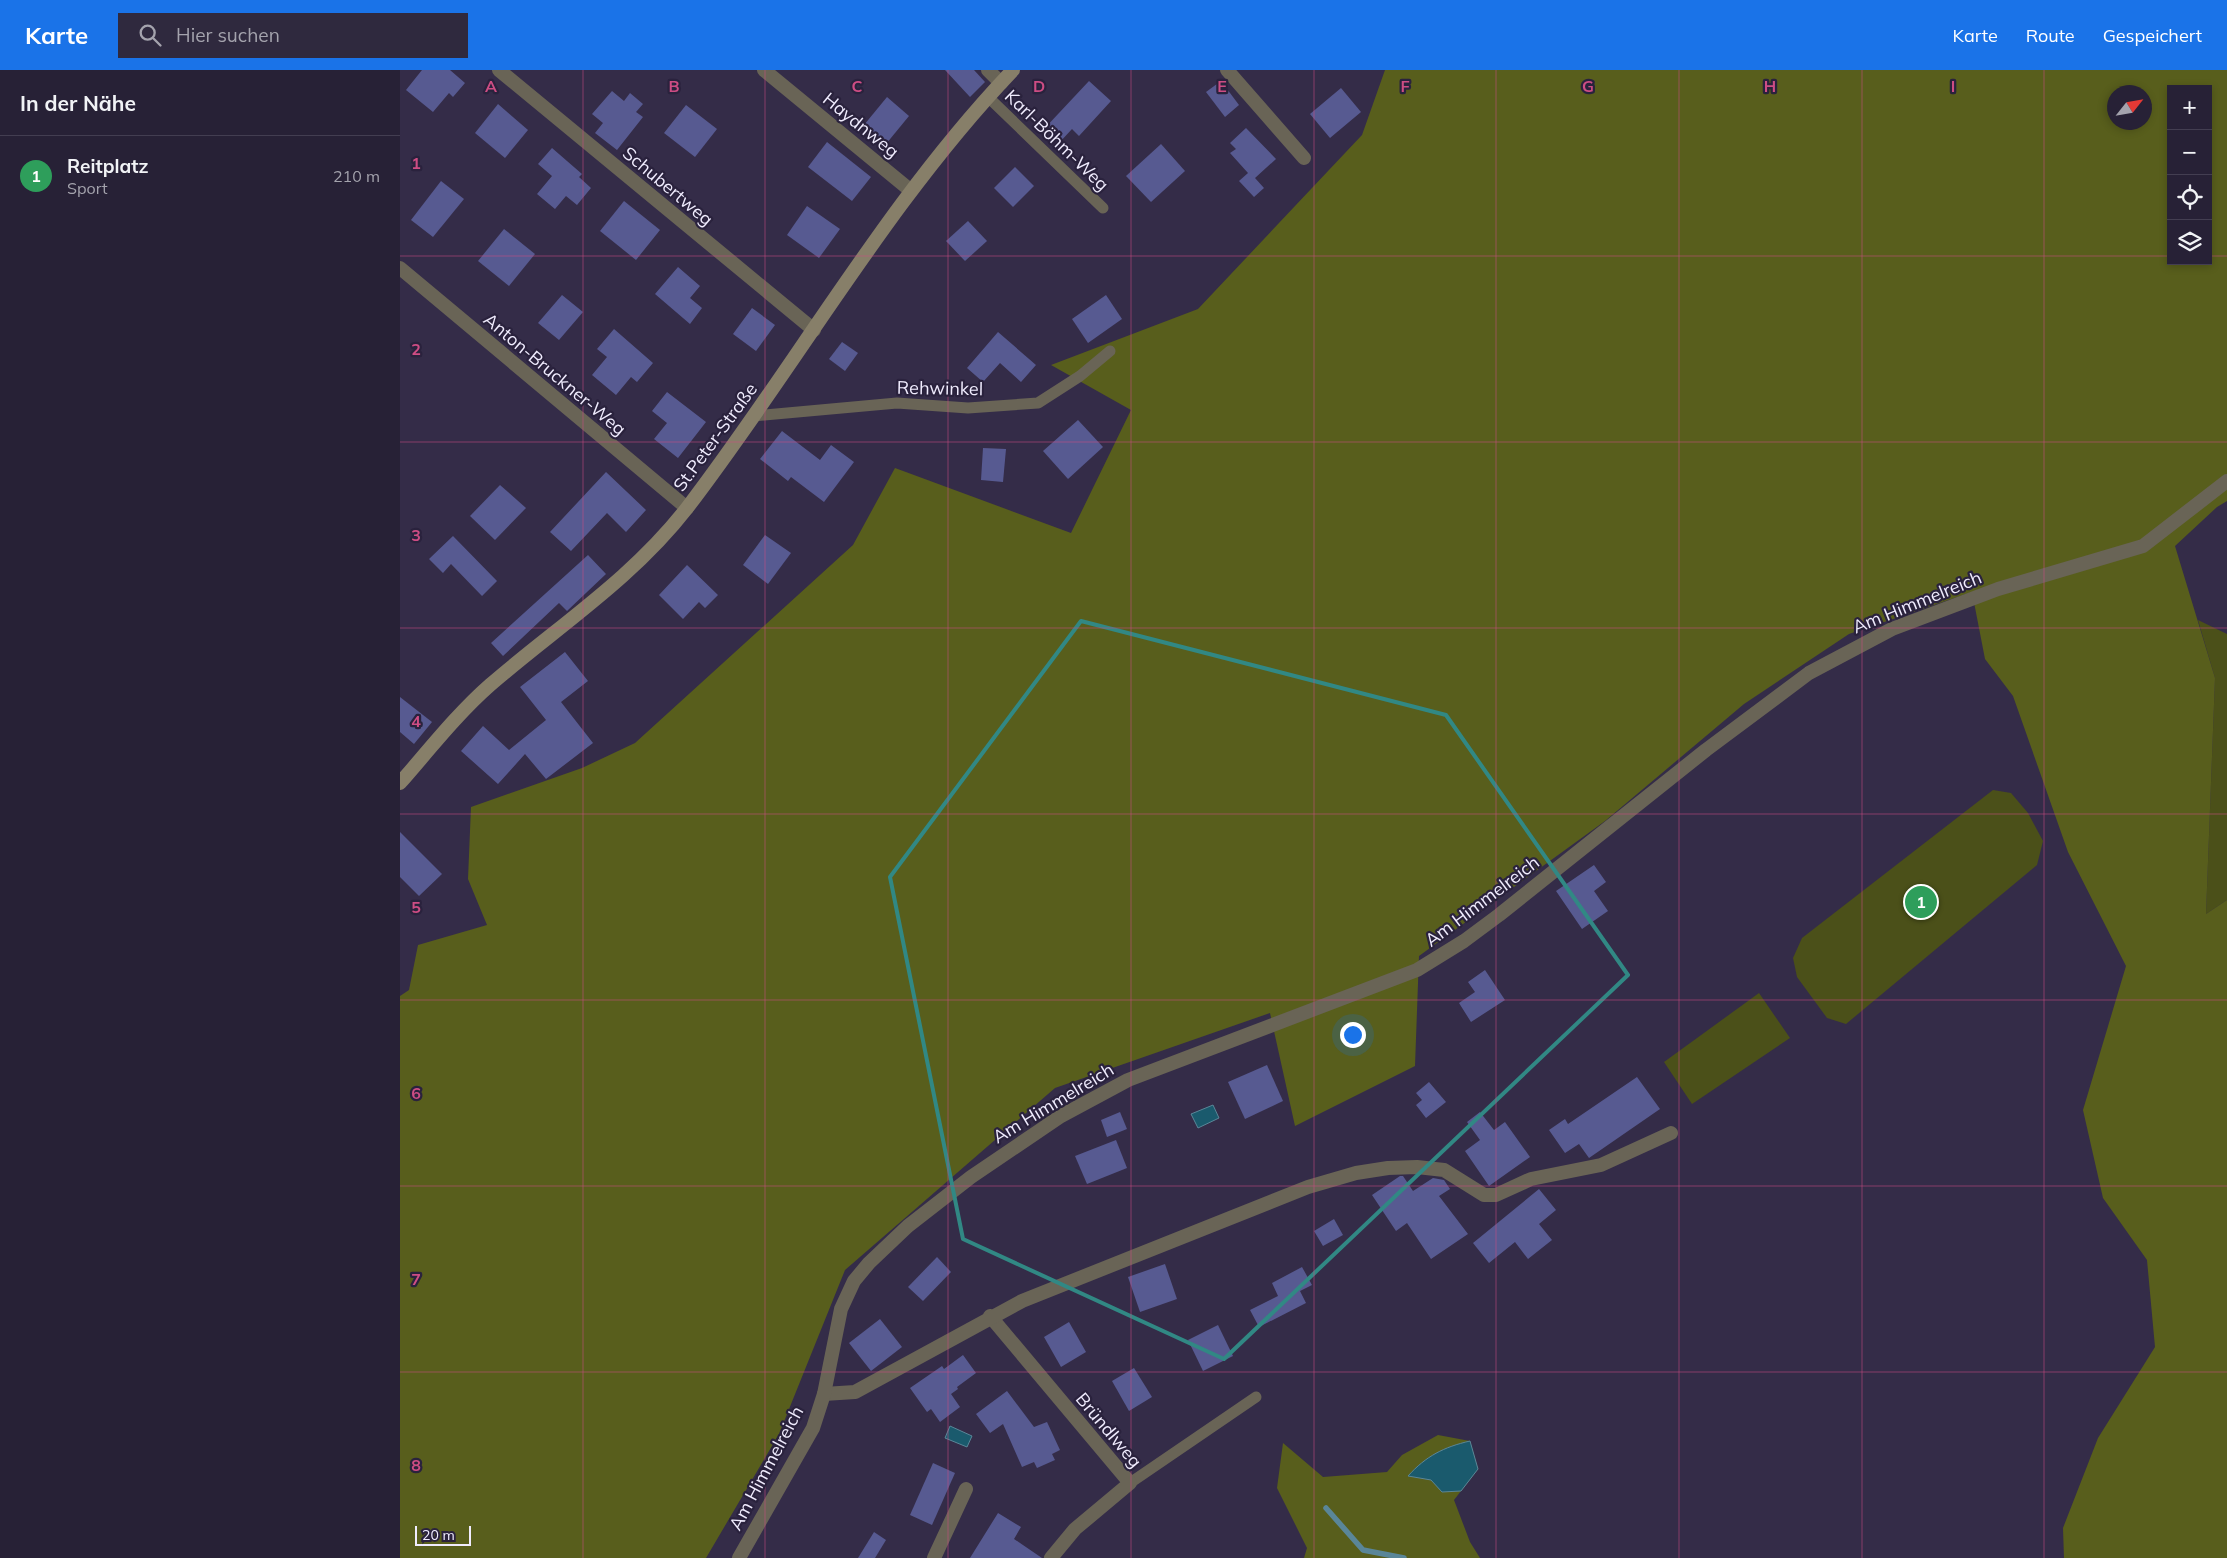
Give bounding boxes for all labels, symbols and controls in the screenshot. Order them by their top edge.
search box [118,13,468,58]
text: Karte [25,20,88,50]
icon: search [136,21,164,49]
text: Hier suchen [176,23,280,47]
text: Karte [1953,24,1998,47]
text: Route [2026,24,2075,47]
text: Gespeichert [2103,24,2202,47]
text: A [485,76,497,96]
text: B [668,76,680,96]
text: C [852,76,863,96]
text: D [1033,76,1045,96]
text: E [1217,76,1227,96]
text: F [1400,76,1410,96]
text: G [1582,76,1594,96]
text: H [1764,76,1776,96]
text: I [1951,76,1955,96]
street label: Karl-Böhm-Weg [1000,84,1114,196]
north arrow [2107,85,2152,130]
map controls [2167,85,2212,265]
button: + [2167,85,2212,130]
street label: Haydnweg [818,87,904,163]
text: In der Nähe [20,90,136,116]
button: − [2167,130,2212,175]
street label: Schubertweg [618,141,718,231]
text: 1 [411,153,421,173]
text: Reitplatz [67,154,148,178]
text: 1 [31,166,41,186]
text: 210 m [333,166,380,186]
button: locate [2167,175,2212,220]
text: Sport [67,178,108,198]
button: layers [2167,220,2212,265]
street label: Anton-Bruckner-Weg [479,308,631,440]
text: 2 [411,339,421,359]
street label: Rehwinkel [897,376,983,400]
street label: St.Peter-Straße [668,378,762,496]
text: 3 [411,525,421,545]
street label: Am Himmelreich [1849,566,1985,638]
text: 4 [411,711,421,731]
street label: Am Himmelreich [1420,850,1544,952]
pin: 1 [1905,883,1937,921]
text: 5 [411,897,421,917]
your location [1340,1022,1366,1048]
street label: Am Himmelreich [988,1058,1118,1148]
text: 6 [411,1083,421,1103]
text: 7 [411,1269,421,1289]
street label: Bründlweg [1071,1388,1147,1472]
street label: Am Himmelreich [724,1402,808,1534]
text: 8 [411,1455,421,1475]
scale bar [415,1523,471,1546]
text: 20 m [422,1526,455,1544]

